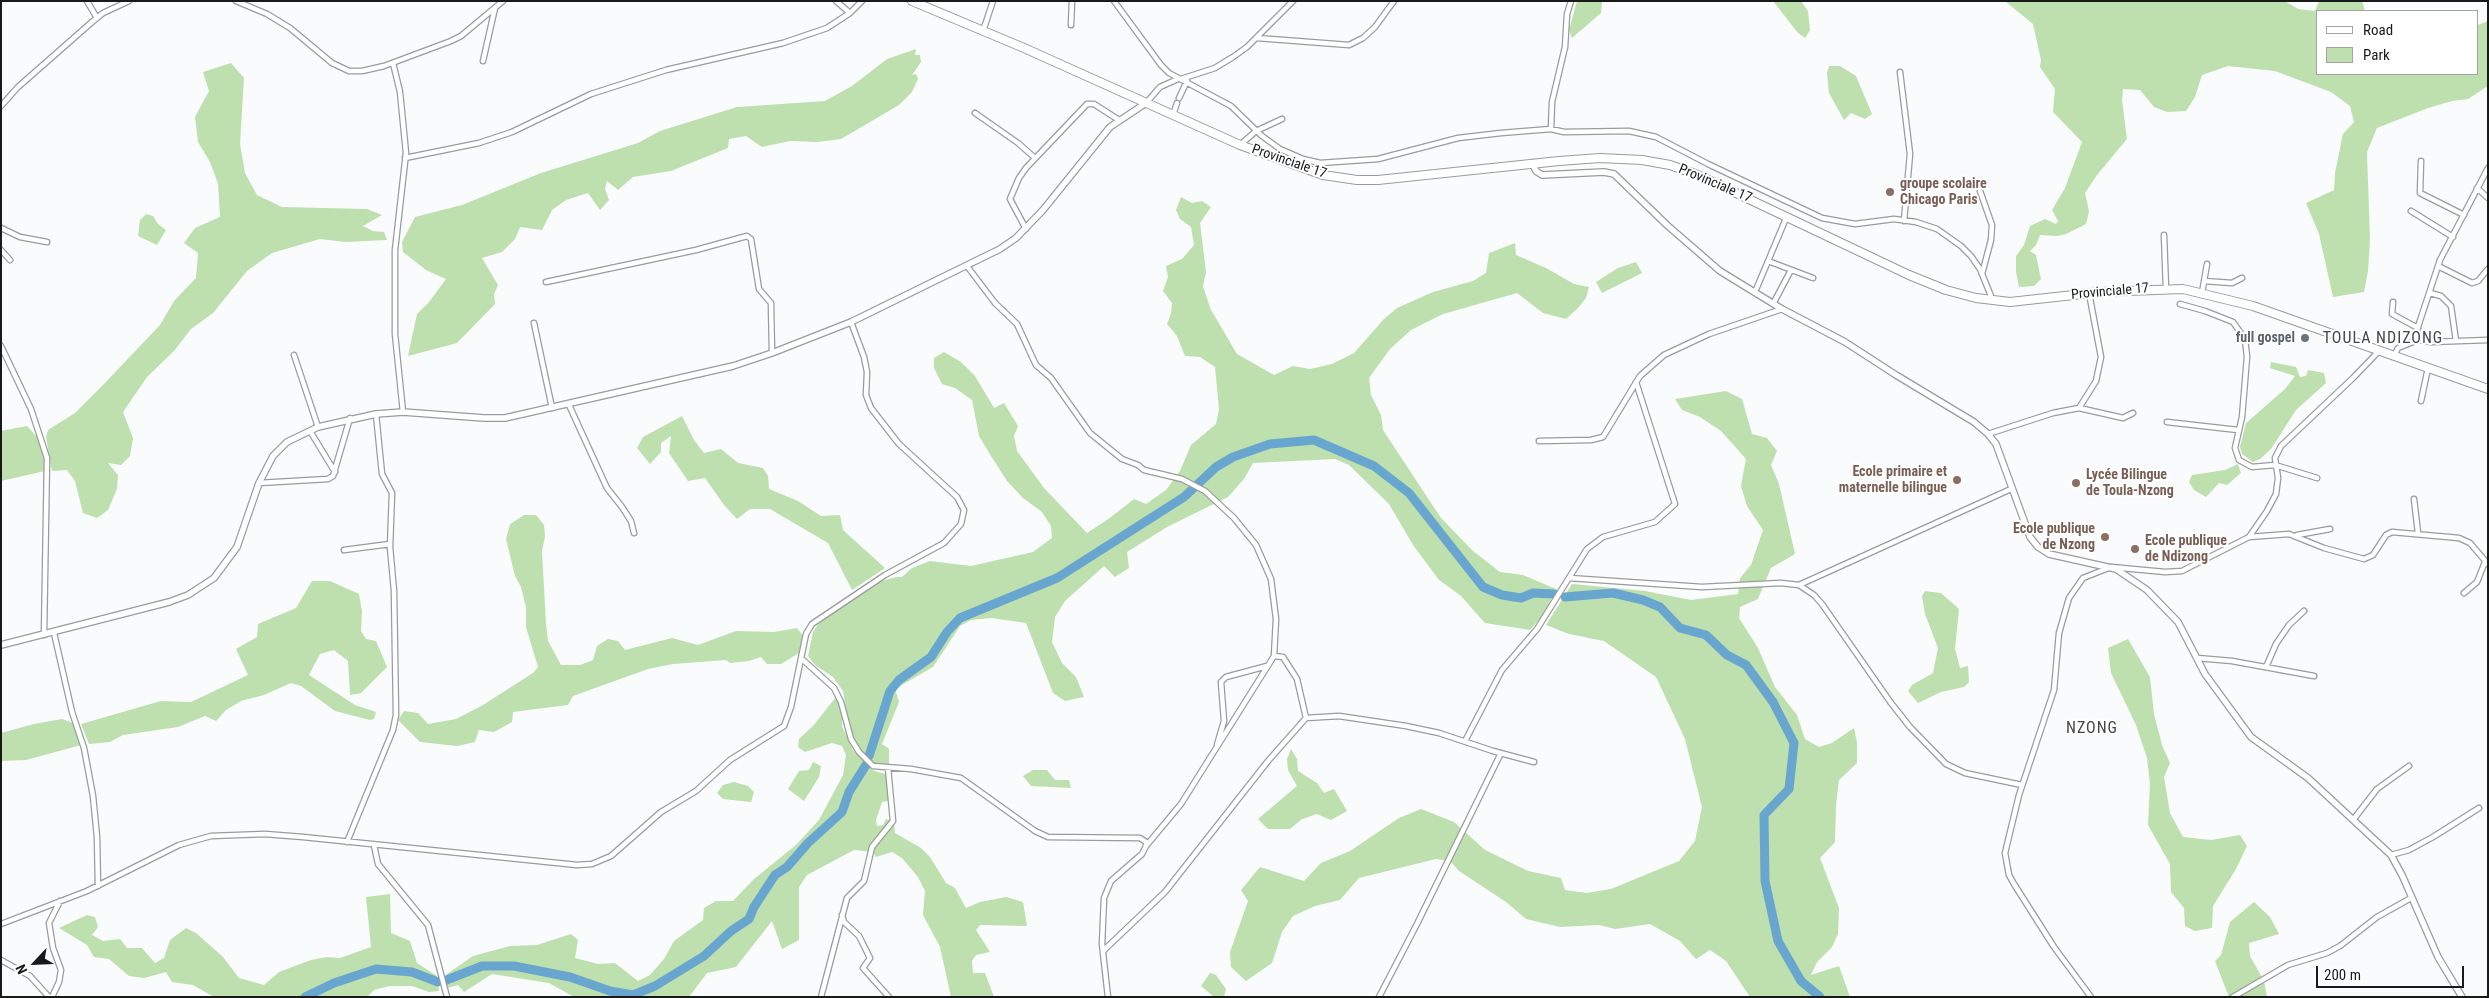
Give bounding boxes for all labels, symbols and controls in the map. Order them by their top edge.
legend [2316,10,2479,75]
text: Road [2363,21,2393,39]
text: Park [2363,46,2390,64]
street label: Provinciale 17 [1249,141,1329,183]
street label: Provinciale 17 [1676,161,1754,207]
place label: groupe scolaire Chicago Paris [1900,176,1987,208]
marker: groupe scolaire Chicago Paris [1884,186,1896,198]
street label: Provinciale 17 [2070,280,2150,304]
district label: TOULA NDIZONG [2321,329,2445,349]
place label: full gospel [2236,330,2295,346]
marker: full gospel [2299,332,2311,344]
place label: Ecole primaire et maternelle bilingue [1839,464,1947,497]
place label: Lycée Bilingue de Toula-Nzong [2086,467,2174,500]
marker: Ecole primaire et maternelle bilingue [1951,474,1963,486]
marker: Lycée Bilingue de Toula-Nzong [2070,477,2082,489]
place label: Ecole publique de Nzong [2013,521,2095,554]
marker: Ecole publique de Nzong [2099,531,2111,543]
place label: Ecole publique de Ndizong [2145,533,2227,566]
marker: Ecole publique de Ndizong [2129,543,2141,555]
district label: NZONG [2065,719,2119,739]
north arrow [10,938,60,988]
scale bar [2319,956,2466,988]
text: N [12,962,30,977]
text: 200 m [2324,966,2361,984]

